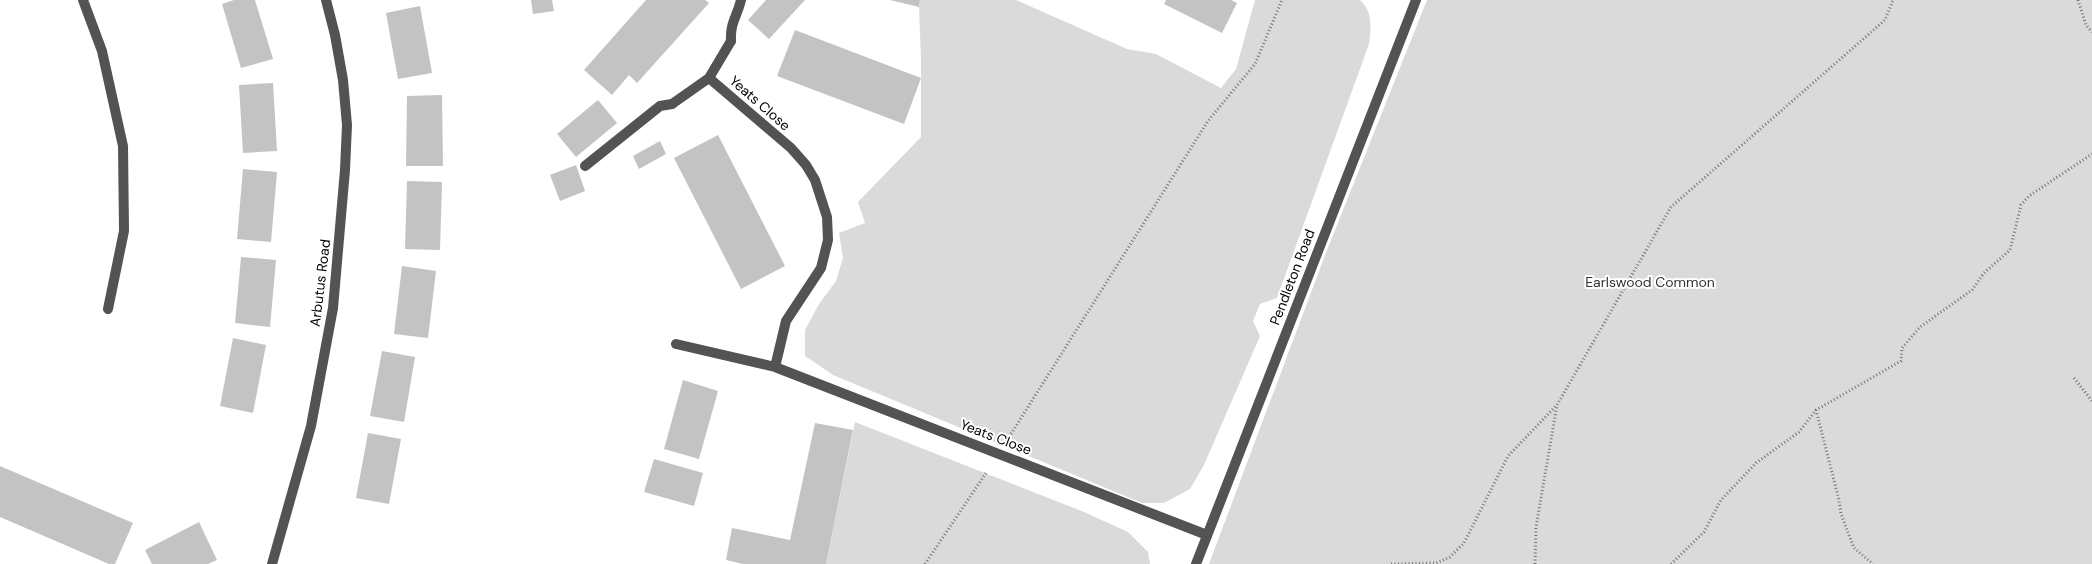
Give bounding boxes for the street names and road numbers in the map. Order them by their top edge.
street label: Yeats Close [726,72,794,134]
street label: Pendleton Road [1265,227,1319,327]
street label: Arbutus Road [306,238,334,328]
street label: Yeats Close [958,415,1034,459]

